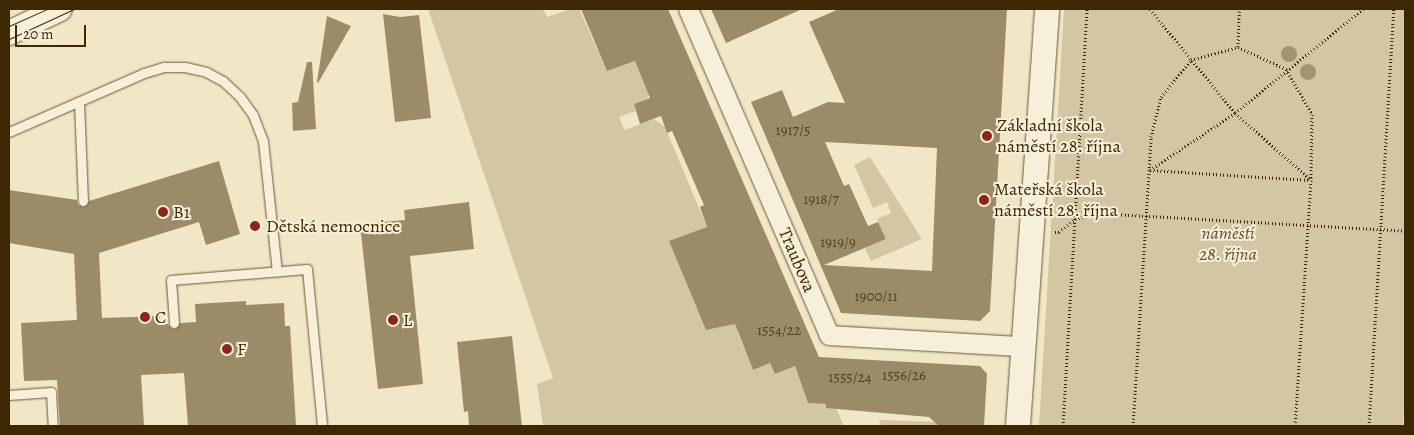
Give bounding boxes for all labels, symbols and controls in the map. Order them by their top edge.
scale bar [18,15,89,47]
text: 20 m [23,24,54,44]
place label: Základní škola náměstí 28. října [997,115,1121,158]
house number: 1917/5 [776,122,810,140]
marker: Základní škola náměstí 28. října [981,130,993,142]
place label: Mateřská škola náměstí 28. října [994,179,1118,222]
house number: 1918/7 [803,191,839,209]
marker: Mateřská škola náměstí 28. října [978,194,990,206]
place label: B1 [173,201,190,223]
marker: B1 [157,206,169,218]
place label: Dětská nemocnice [266,215,400,237]
marker: Dětská nemocnice [248,219,262,233]
park label: náměstí 28. října [1199,223,1257,266]
street label: Traubova [774,224,820,296]
house number: 1919/9 [820,234,856,252]
house number: 1900/11 [854,288,898,306]
place label: C [155,306,166,328]
place label: L [403,309,412,331]
marker: C [139,311,151,323]
marker: L [387,314,399,326]
house number: 1554/22 [757,322,801,340]
place label: F [237,338,246,360]
marker: F [221,343,233,355]
house number: 1556/26 [882,367,926,385]
house number: 1555/24 [828,369,872,387]

